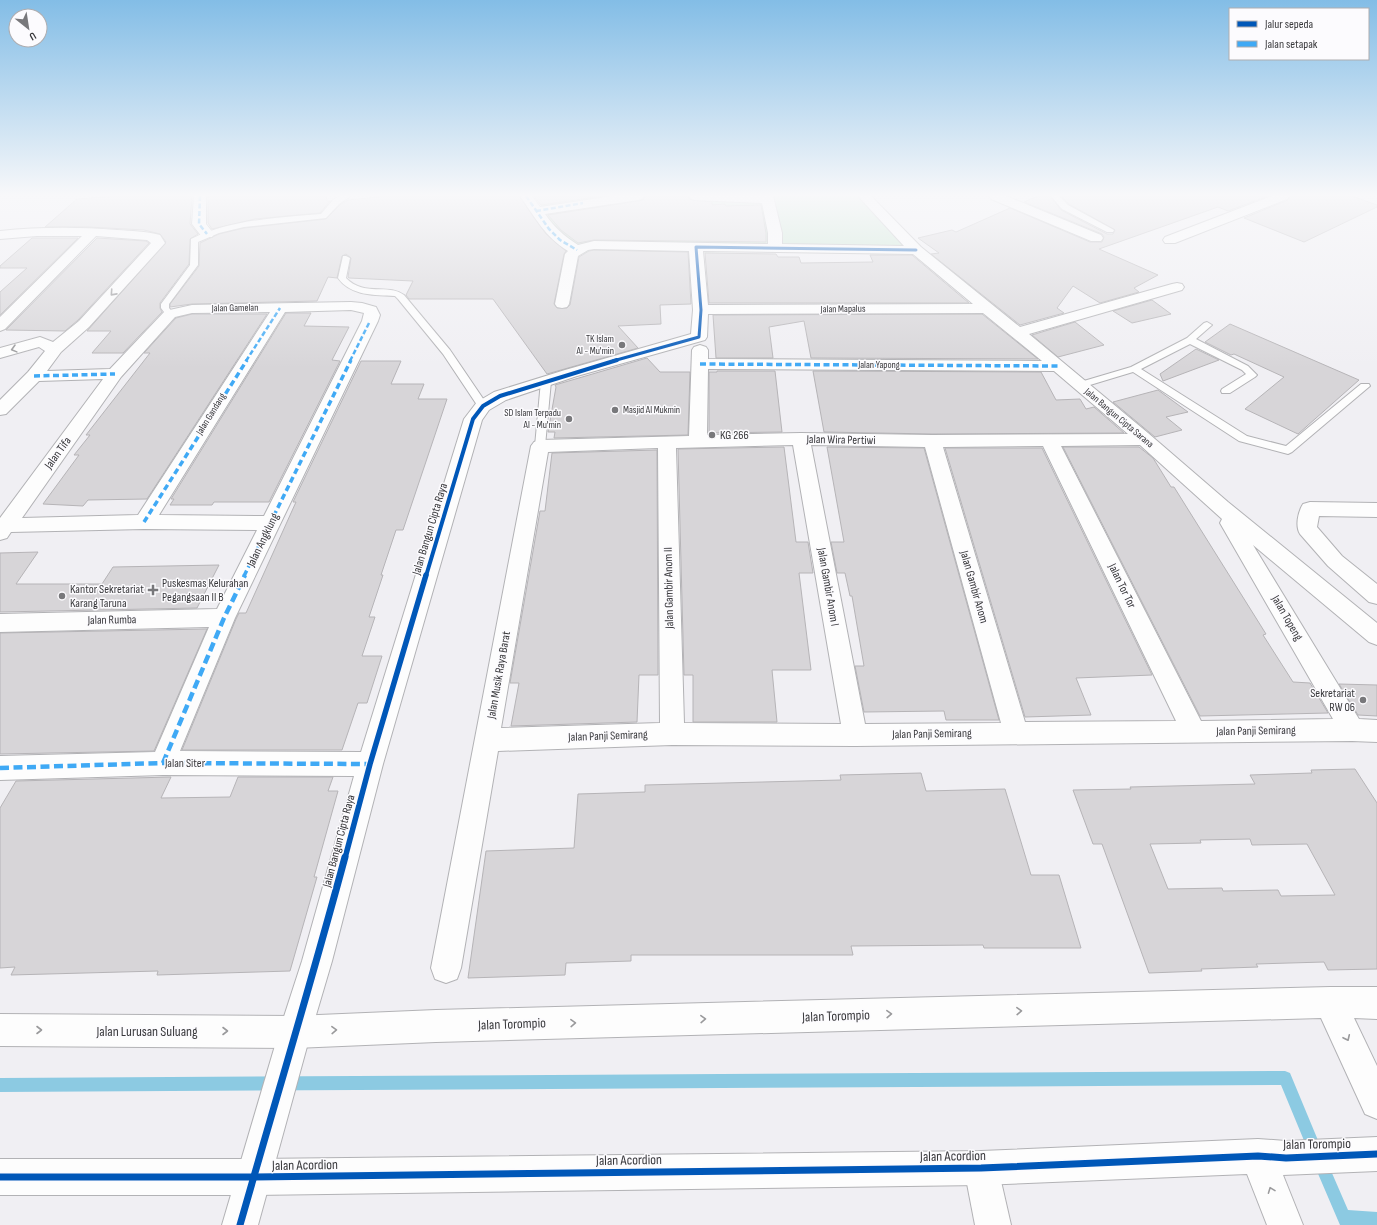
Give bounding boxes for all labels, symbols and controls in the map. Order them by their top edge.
north arrow [8,8,48,48]
legend [1229,8,1369,60]
text: Jalur sepeda [1264,17,1314,32]
text: U [27,29,38,43]
text: Jalan setapak [1264,37,1318,52]
one-way arrow [110,288,117,295]
street label: Jalan Gamelan [211,302,258,314]
street label: Jalan Mapalus [819,303,866,315]
place label: TK Islam Al - Mu'min [576,333,614,357]
marker: TK Islam Al - Mu'min [617,340,627,350]
one-way arrow [11,344,18,353]
street label: Jalan Yapong [857,359,900,371]
street label: Jalan Bangun Cipta Sarana [1081,385,1156,450]
street label: Jalan Gandang [193,391,229,438]
place label: Masjid Al Mukmin [623,404,680,416]
marker: Masjid Al Mukmin [610,405,620,415]
place label: SD Islam Terpadu Al - Mu'min [504,407,561,431]
marker: SD Islam Terpadu Al - Mu'min [564,414,574,424]
place label: KG 266 [720,428,749,443]
marker: KG 266 [707,430,717,440]
street label: Jalan Wira Pertiwi [805,432,876,448]
street label: Jalan Tifa [41,434,75,473]
street label: Jalan Bangun Cipta Raya [409,481,451,578]
street label: Jalan Angklung [243,510,283,570]
street label: Jalan Gambir Anom I [814,546,842,627]
street label: Jalan Gambir Anom II [661,547,677,630]
street label: Jalan Gambir Anom [956,548,992,625]
street label: Jalan Tor Tor [1104,560,1139,611]
place label: Puskesmas Kelurahan Pegangsaan II B [162,576,249,605]
place label: Kantor Sekretariat Karang Taruna [70,582,144,611]
marker: Puskesmas Kelurahan Pegangsaan II B [147,584,159,596]
marker: Kantor Sekretariat Karang Taruna [57,591,67,601]
street label: Jalan Topeng [1268,592,1306,643]
street label: Jalan Rumba [86,612,137,628]
street label: Jalan Musik Raya Barat [484,630,514,721]
place label: Sekretariat RW 06 [1310,686,1355,715]
marker: Sekretariat RW 06 [1358,695,1368,705]
street label: Jalan Panji Semirang [1215,723,1296,739]
street label: Jalan Panji Semirang [891,726,972,742]
street label: Jalan Panji Semirang [567,727,648,745]
street label: Jalan Siter [164,756,206,771]
street label: Jalan Bangun Cipta Raya [319,793,359,890]
street label: Jalan Torompio [801,1006,870,1026]
one-way arrow [1016,1007,1022,1015]
one-way arrow [886,1010,892,1019]
street label: Jalan Torompio [477,1014,546,1034]
one-way arrow [700,1015,706,1023]
one-way arrow [570,1019,576,1027]
street label: Jalan Lurusan Suluang [95,1023,198,1040]
one-way arrow [36,1026,42,1034]
one-way arrow [331,1026,337,1034]
one-way arrow [222,1027,228,1035]
one-way arrow [1342,1033,1350,1041]
street label: Jalan Torompio [1282,1135,1351,1153]
street label: Jalan Acordion [919,1147,986,1165]
street label: Jalan Acordion [595,1151,662,1169]
street label: Jalan Acordion [271,1156,338,1174]
one-way arrow [1268,1187,1276,1194]

